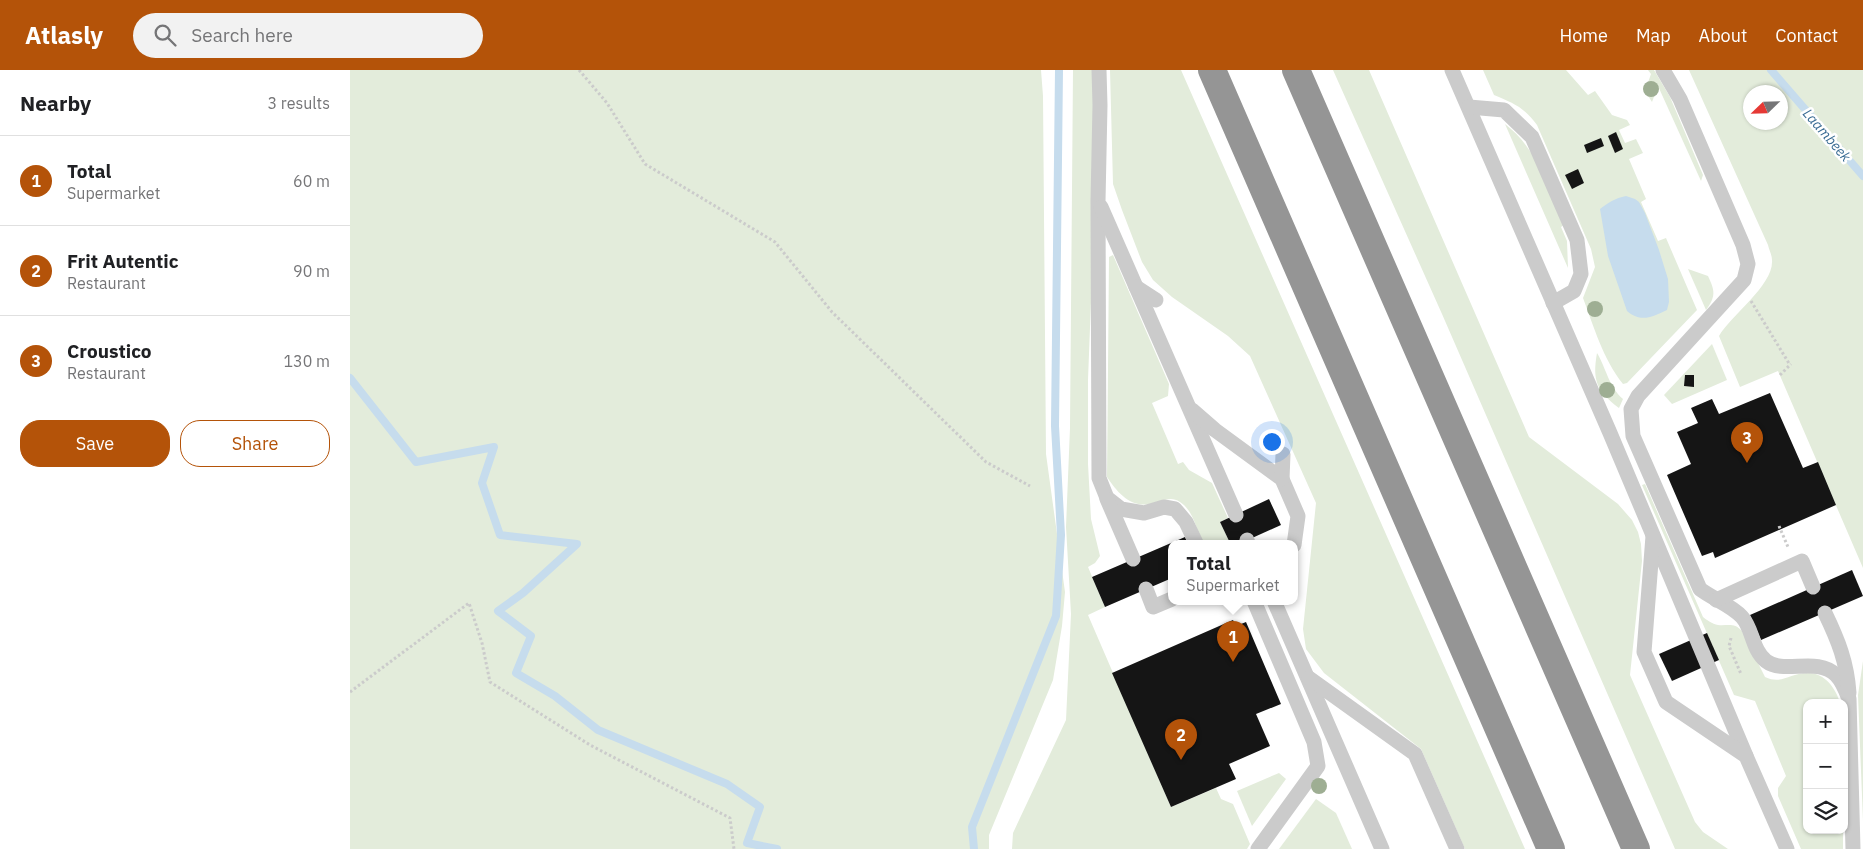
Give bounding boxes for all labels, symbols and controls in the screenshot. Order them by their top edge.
search box [133,13,483,58]
text: Atlasly [25,19,103,51]
icon: search [151,21,179,49]
text: Search here [191,23,293,47]
text: Home [1560,24,1608,47]
text: Map [1636,24,1671,47]
text: About [1699,24,1747,47]
text: Contact [1775,24,1838,47]
north arrow [1743,85,1788,130]
text: Nearby [20,89,91,117]
text: 3 results [267,93,330,113]
water label: Laambeek [1799,105,1855,166]
text: Total [67,159,111,183]
text: 1 [31,171,41,191]
text: 60 m [293,171,330,191]
text: Supermarket [67,183,160,203]
text: Frit Autentic [67,249,179,273]
text: 2 [31,261,41,281]
text: 90 m [293,261,330,281]
text: Restaurant [67,273,146,293]
text: Croustico [67,339,152,363]
text: 3 [31,351,41,371]
text: 130 m [283,351,330,371]
text: Restaurant [67,363,146,383]
button: Save [20,420,170,467]
button: Share [180,420,330,467]
pin: 3 [1731,422,1763,463]
your location [1259,429,1285,455]
popup [1168,540,1298,605]
text: Total [1186,551,1231,575]
text: Supermarket [1186,575,1280,595]
pin: 1 [1217,621,1249,662]
map controls [1803,699,1848,834]
button: + [1803,699,1848,744]
pin: 2 [1165,719,1197,760]
button: − [1803,744,1848,789]
button: layers [1803,789,1848,834]

